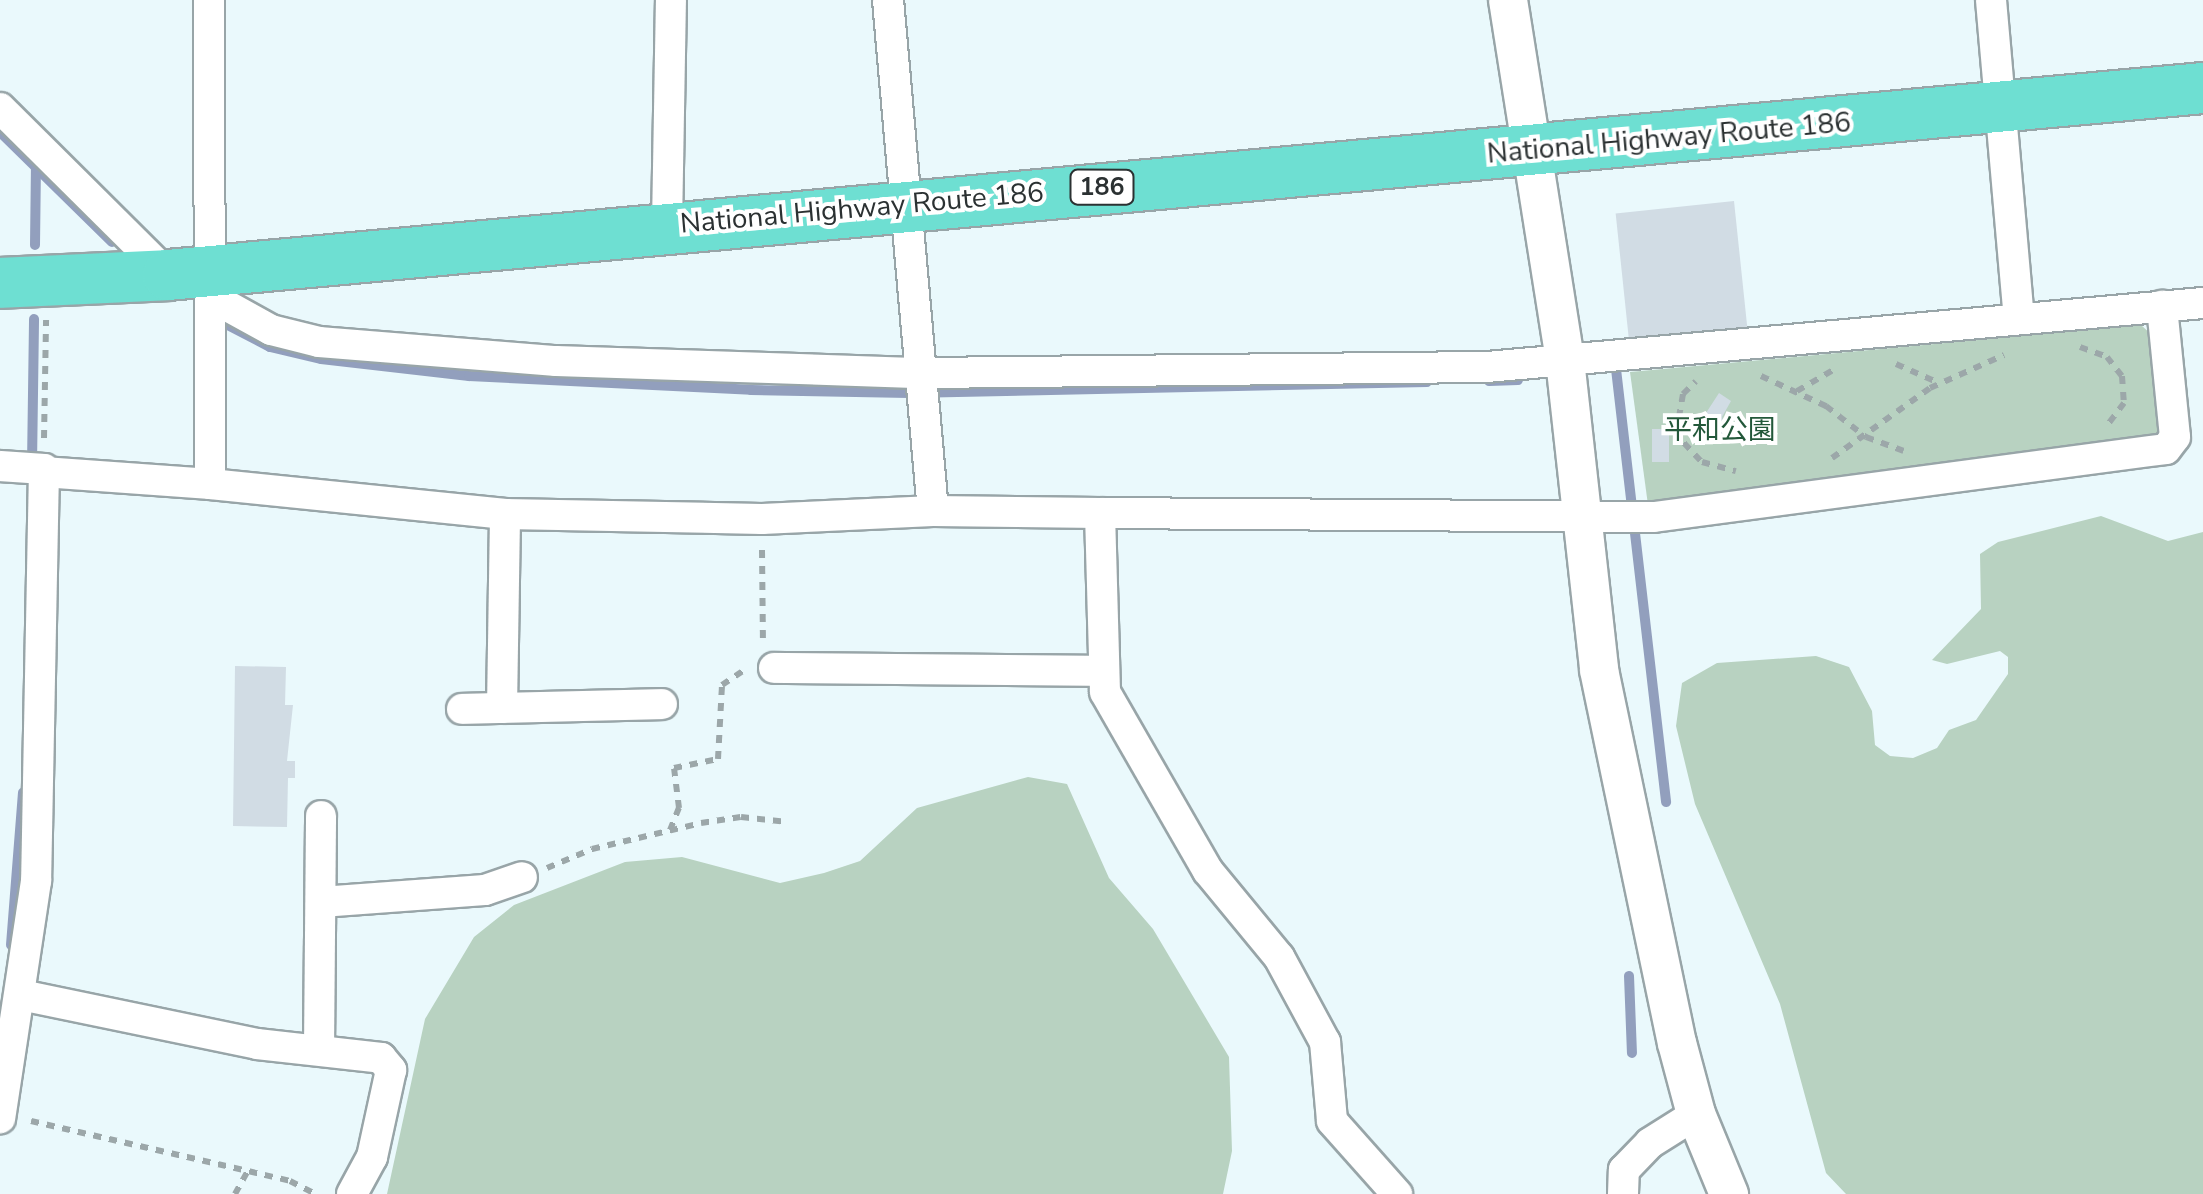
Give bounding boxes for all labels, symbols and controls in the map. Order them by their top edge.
street label: National Highway Route 186 [1486,105,1852,171]
road number: 186 [1070,167,1134,207]
street label: National Highway Route 186 [679,175,1045,241]
park label: 平和公園 [1664,413,1776,447]

